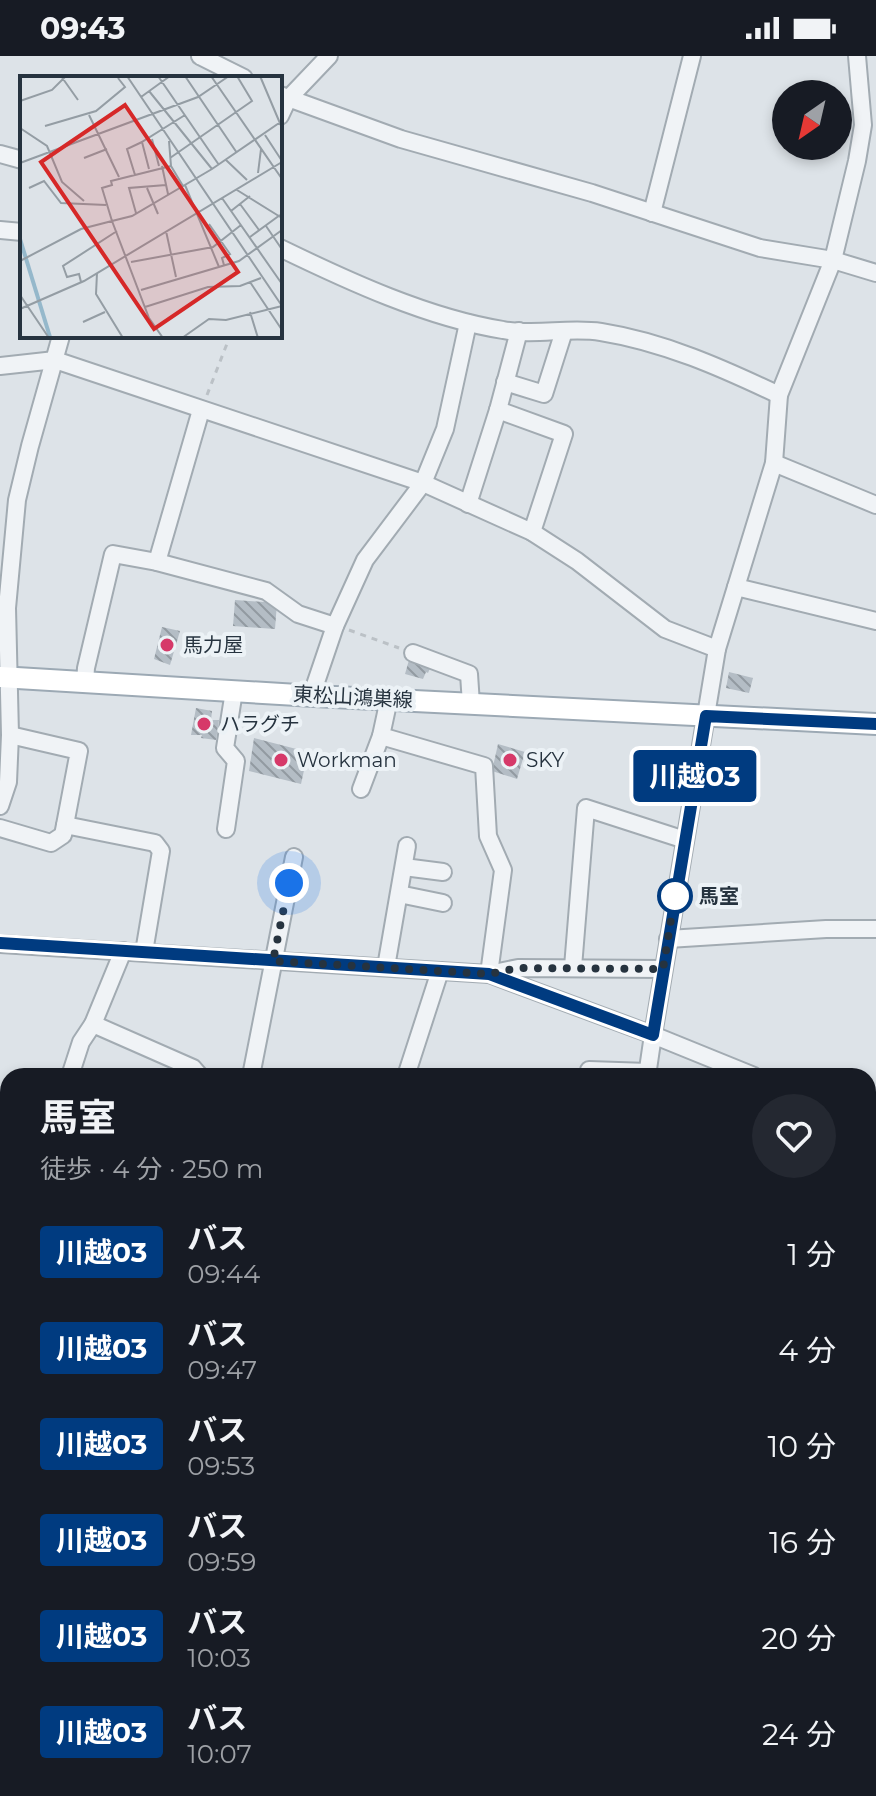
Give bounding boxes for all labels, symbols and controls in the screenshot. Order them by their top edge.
text: 09:43 [40,10,126,47]
inset map [20,76,282,338]
north arrow [772,80,852,160]
map controls [772,80,852,160]
place label: 馬力屋 [183,633,243,657]
marker: 馬力屋 [158,636,176,654]
street label: 東松山鴻巣線 [292,682,414,712]
place label: ハラグチ [220,712,300,736]
marker: ハラグチ [195,715,213,733]
place label: Workman [297,748,397,772]
place label: SKY [526,748,565,772]
line badge: 川越03 [639,750,751,802]
marker: Workman [272,751,290,769]
marker: SKY [501,751,519,769]
text: 川越03 [649,759,741,793]
your location [269,863,309,903]
marker: 馬室 [658,879,692,913]
place label: 馬室 [699,884,739,908]
text: 馬室 [40,1094,116,1141]
button: heart [752,1094,836,1178]
text: 徒歩 · 4 分 · 250 m [40,1153,263,1185]
text: バス [187,1220,247,1257]
text: 川越03 [56,1235,147,1269]
text: 1 分 [787,1236,836,1273]
text: 09:44 [187,1258,260,1290]
text: バス [187,1316,247,1353]
text: 川越03 [56,1331,147,1365]
text: 4 分 [778,1332,836,1369]
text: 09:47 [187,1354,257,1386]
text: バス [187,1412,247,1449]
text: 川越03 [56,1427,147,1461]
text: 10 分 [767,1428,836,1465]
text: 09:53 [187,1450,255,1482]
text: バス [187,1508,247,1545]
text: 川越03 [56,1523,147,1557]
text: 16 分 [769,1524,836,1561]
text: 09:59 [187,1546,256,1578]
text: バス [187,1604,247,1641]
text: 川越03 [56,1619,147,1653]
text: 20 分 [761,1620,836,1657]
text: 10:03 [187,1642,251,1674]
text: バス [187,1700,247,1737]
text: 川越03 [56,1715,147,1749]
text: 24 分 [762,1716,836,1753]
text: 10:07 [187,1738,252,1770]

